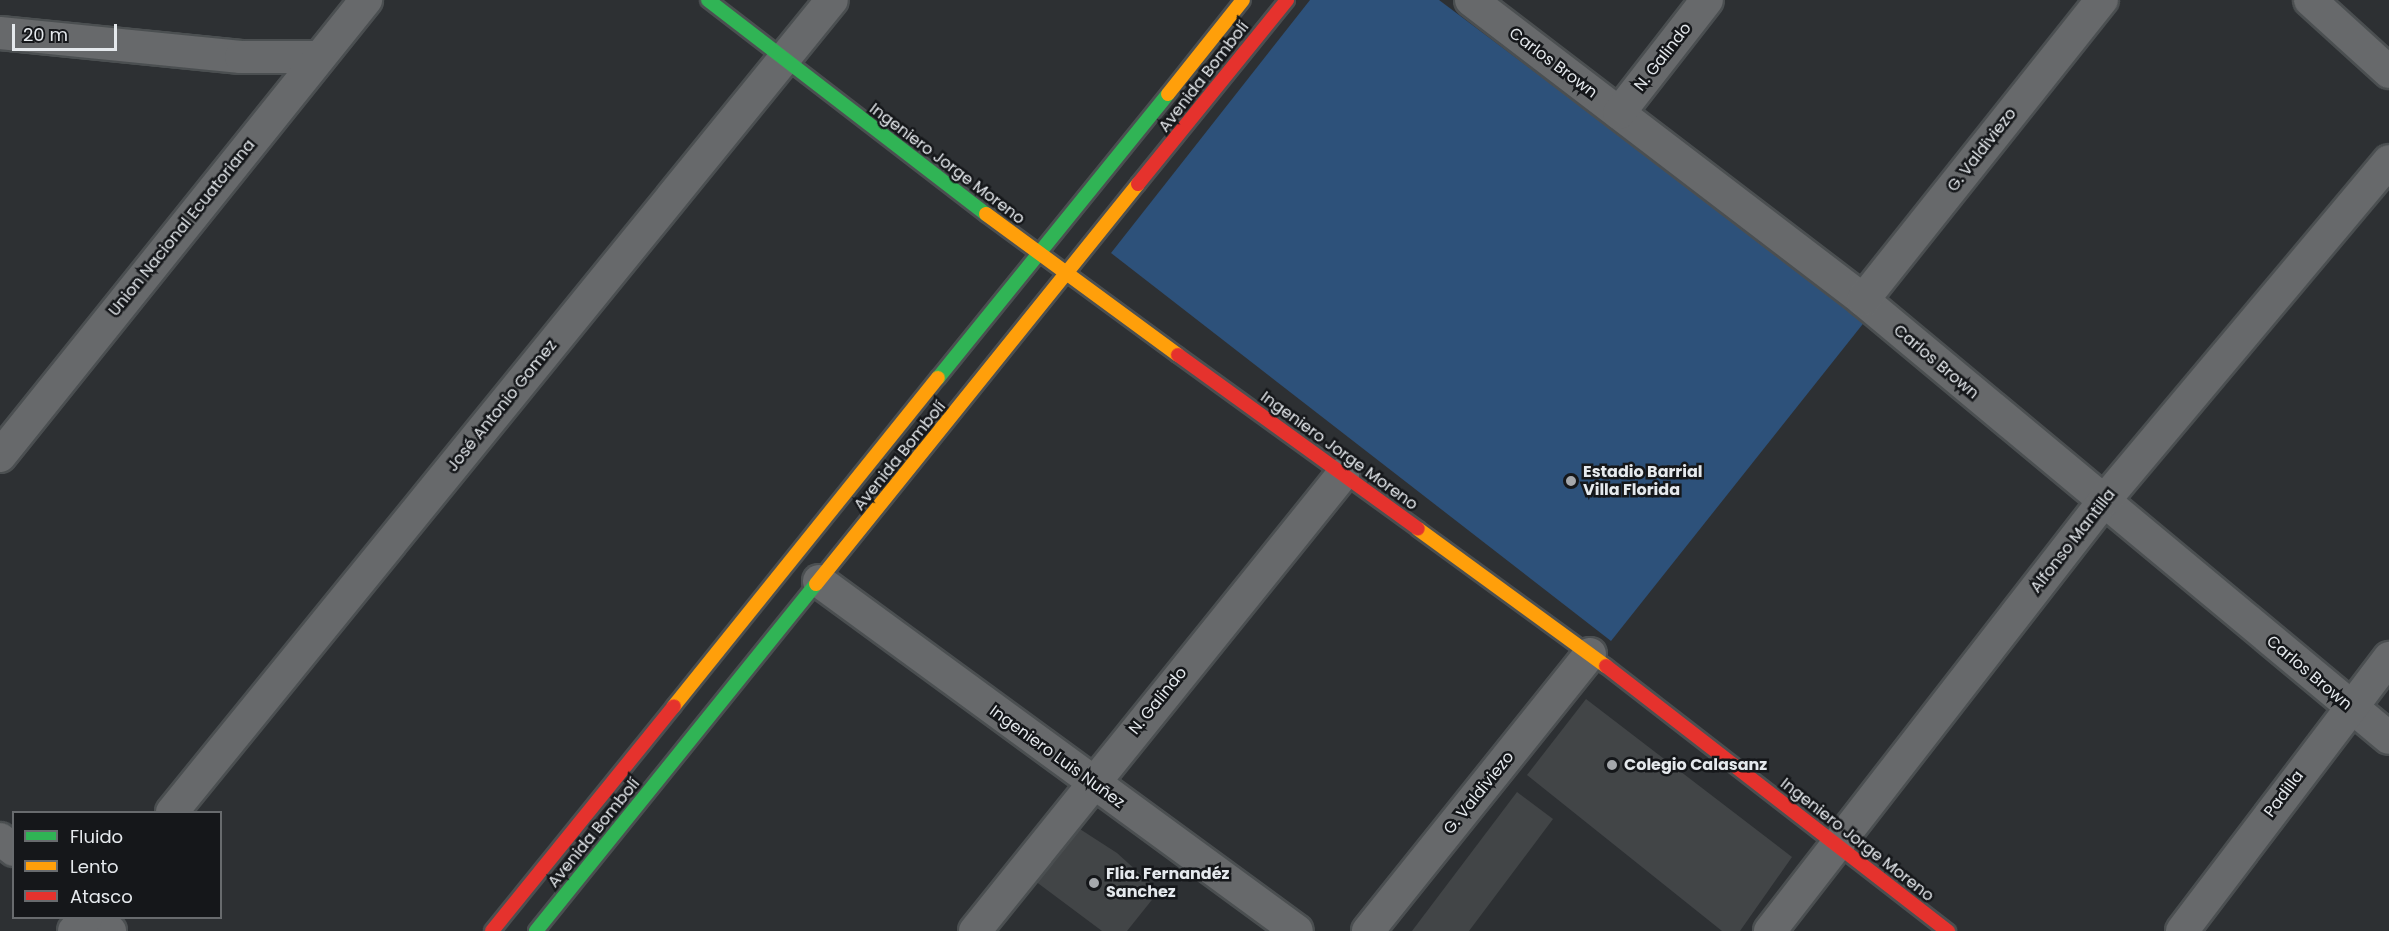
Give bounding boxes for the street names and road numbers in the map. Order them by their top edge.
street label: Avenida Bombolí [1155,18,1253,136]
street label: N. Galindo [1630,19,1696,95]
street label: Carlos Brown [1505,24,1601,102]
street label: Ingeniero Jorge Moreno [866,99,1028,229]
street label: G. Valdiviezo [1943,104,2021,196]
street label: Union Nacional Ecuatoriana [105,136,259,320]
street label: Carlos Brown [1889,321,1983,403]
street label: José Antonio Gomez [443,336,561,476]
street label: Ingeniero Jorge Moreno [1257,388,1421,514]
street label: Avenida Bombolí [850,397,950,515]
street label: Alfonso Mantilla [2026,485,2120,597]
street label: Carlos Brown [2262,632,2356,714]
street label: N. Galindo [1125,663,1191,739]
street label: Ingeniero Luis Nuñez [986,702,1128,812]
street label: G. Valdiviezo [1440,748,1518,838]
street label: Padilla [2260,767,2308,821]
street label: Avenida Bombolí [544,774,644,892]
street label: Ingeniero Jorge Moreno [1776,774,1938,906]

